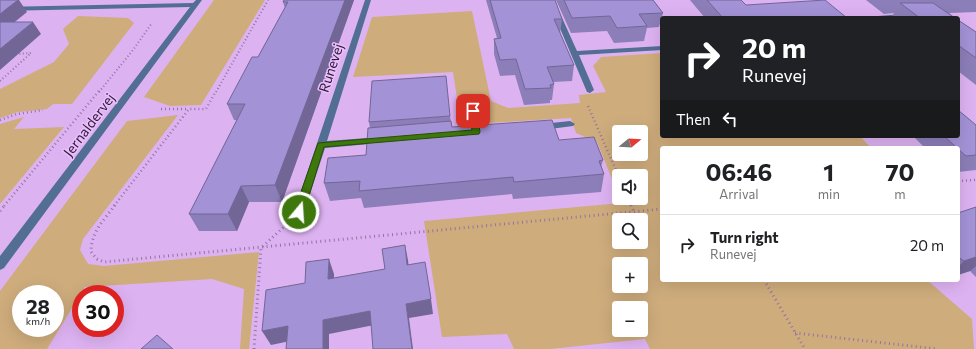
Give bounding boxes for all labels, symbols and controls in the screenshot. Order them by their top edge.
text: 20 m [742,30,806,64]
icon: right [676,32,728,84]
street label: Runevej [315,41,346,94]
text: Runevej [742,64,807,86]
street label: Jernaldervej [59,90,118,160]
pin [456,94,490,128]
icon: arrive [462,100,484,122]
icon: left [719,108,741,130]
text: Then [676,110,711,128]
north arrow [612,125,648,161]
map controls [612,125,648,337]
text: 06:46 [706,157,772,186]
text: 1 [823,157,834,186]
text: 70 [885,157,914,186]
button: sound [612,169,648,205]
text: Arrival [719,186,759,202]
text: min [818,186,840,202]
text: m [894,186,906,202]
position arrow [278,191,320,233]
button: search [612,213,648,249]
text: Turn right [710,228,779,246]
icon: right [676,234,698,256]
text: 20 m [910,236,944,254]
text: Runevej [710,246,757,262]
button: + [612,257,648,293]
speed limit sign: 30 [72,285,124,337]
text: 28 [26,294,50,318]
button: − [612,301,648,337]
text: km/h [26,315,50,327]

